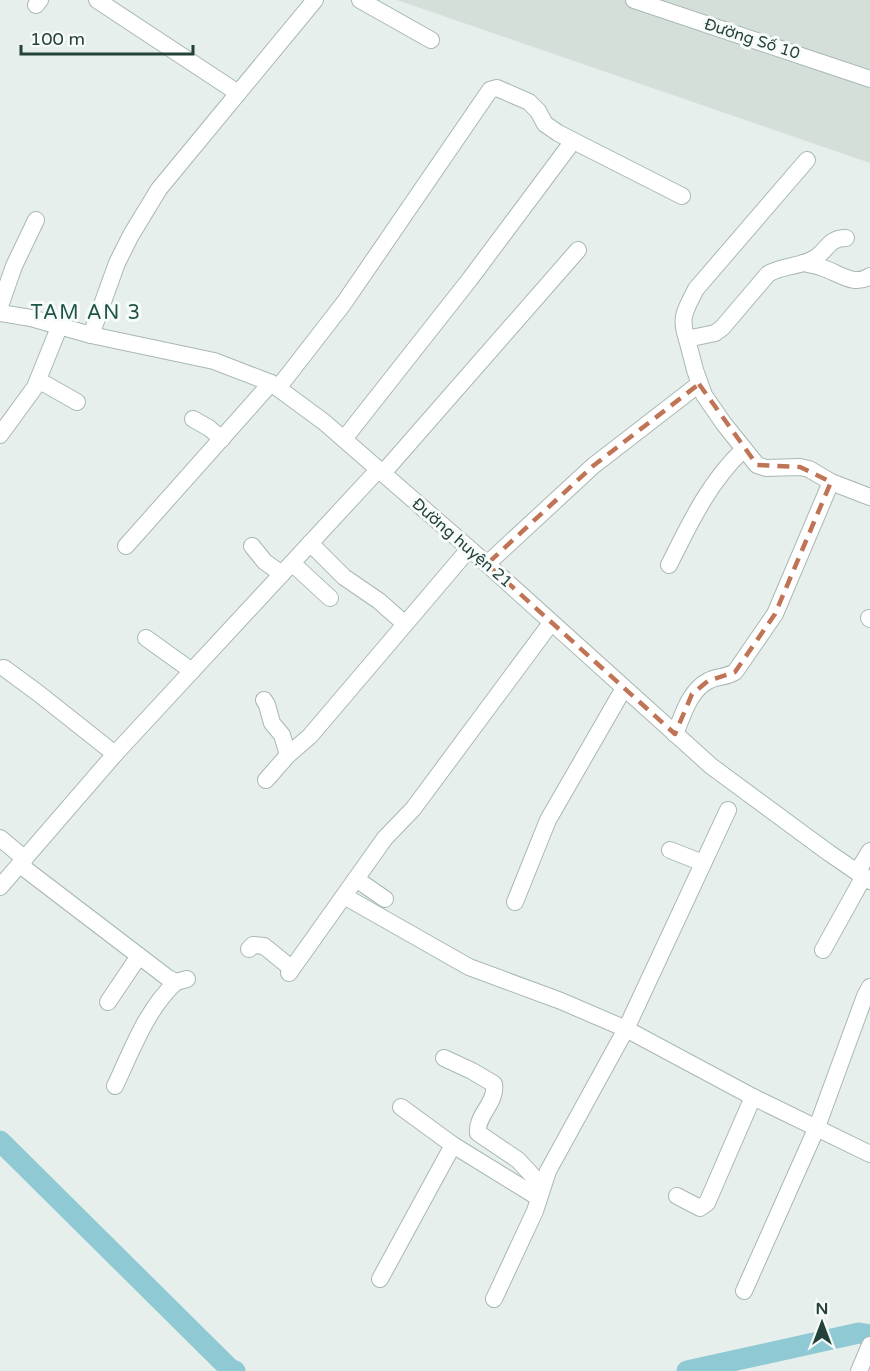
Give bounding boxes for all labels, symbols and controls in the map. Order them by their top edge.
street label: Đường Số 10 [702,14,802,64]
scale bar [21,18,194,56]
text: 100 m [30,28,85,50]
district label: TAM AN 3 [30,301,142,325]
street label: Đường huyện 21 [408,494,516,592]
north arrow [792,1293,852,1353]
text: N [816,1299,828,1319]

